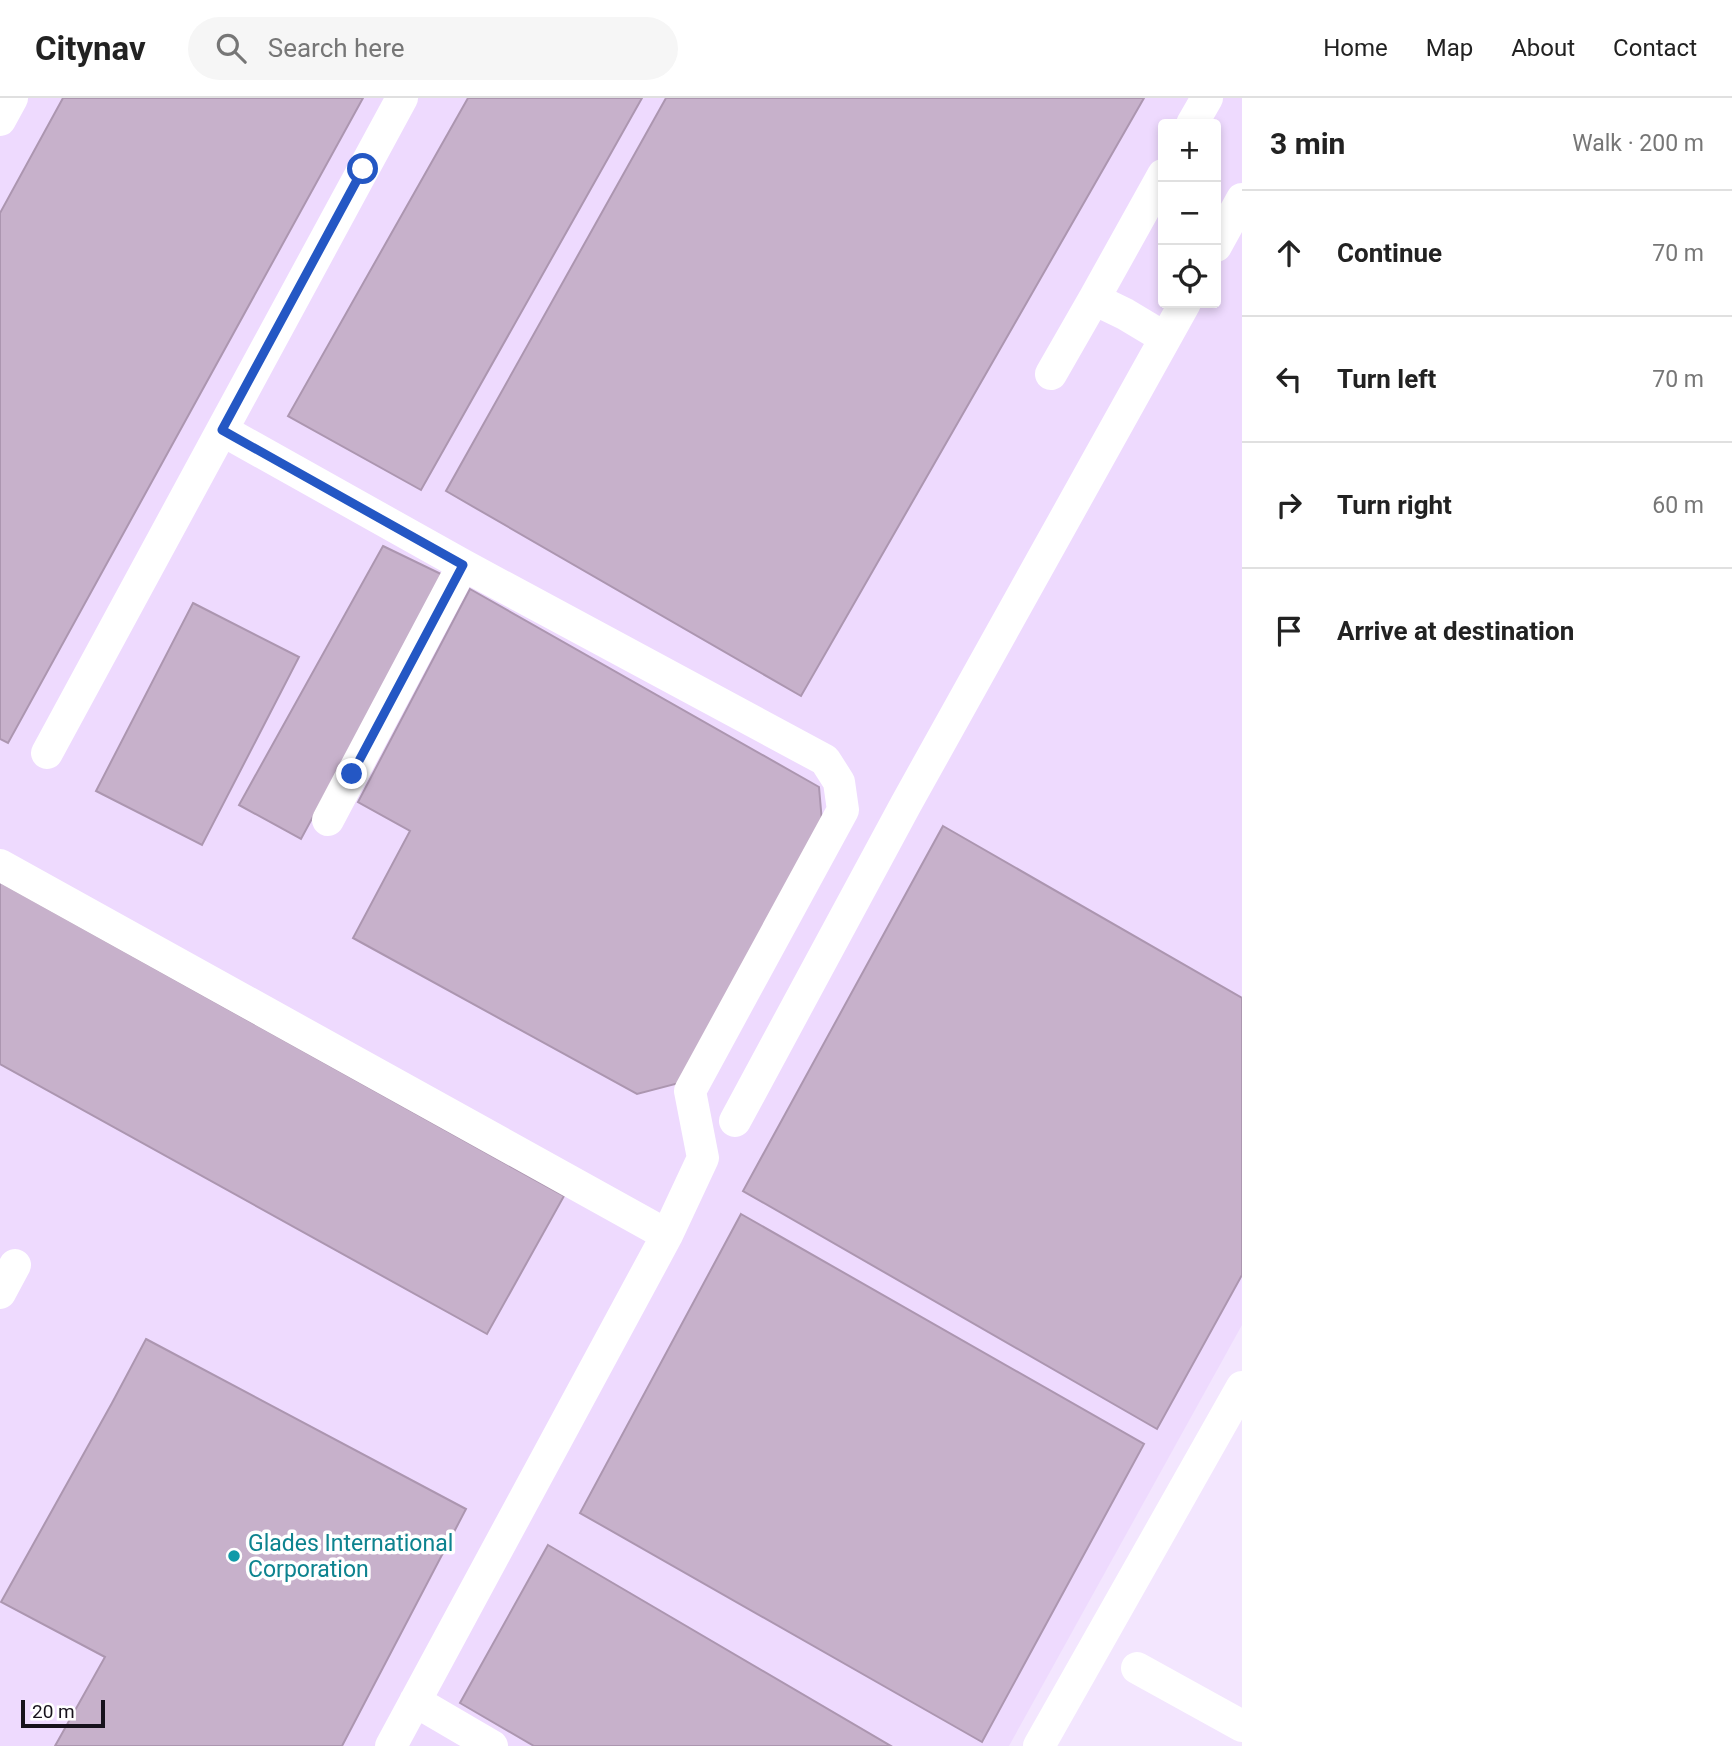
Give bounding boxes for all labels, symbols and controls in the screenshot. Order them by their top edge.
search box [188,17,678,80]
text: Citynav [35,29,146,68]
icon: search [212,29,250,67]
text: Search here [268,33,405,63]
text: Home [1323,34,1388,62]
text: Map [1426,34,1473,62]
text: About [1511,34,1575,62]
text: Contact [1613,34,1697,62]
map controls [1158,119,1221,308]
button: + [1158,119,1221,182]
text: 3 min [1270,126,1345,161]
text: Walk · 200 m [1572,130,1704,157]
route start [347,153,378,184]
button: − [1158,182,1221,245]
icon: ahead [1270,234,1308,272]
text: Continue [1337,238,1442,268]
text: 70 m [1652,240,1704,267]
button: locate [1158,245,1221,308]
icon: left [1270,360,1308,398]
text: Turn left [1337,364,1436,394]
text: 70 m [1652,366,1704,393]
icon: right [1270,486,1308,524]
text: Turn right [1337,490,1452,520]
text: 60 m [1652,492,1704,519]
icon: arrive [1270,612,1308,650]
text: Arrive at destination [1337,616,1574,646]
route end [336,758,367,789]
place label: Glades International Corporation [248,1530,453,1583]
marker: Glades International Corporation [226,1548,242,1564]
scale bar [21,1697,105,1729]
text: 20 m [32,1700,75,1723]

